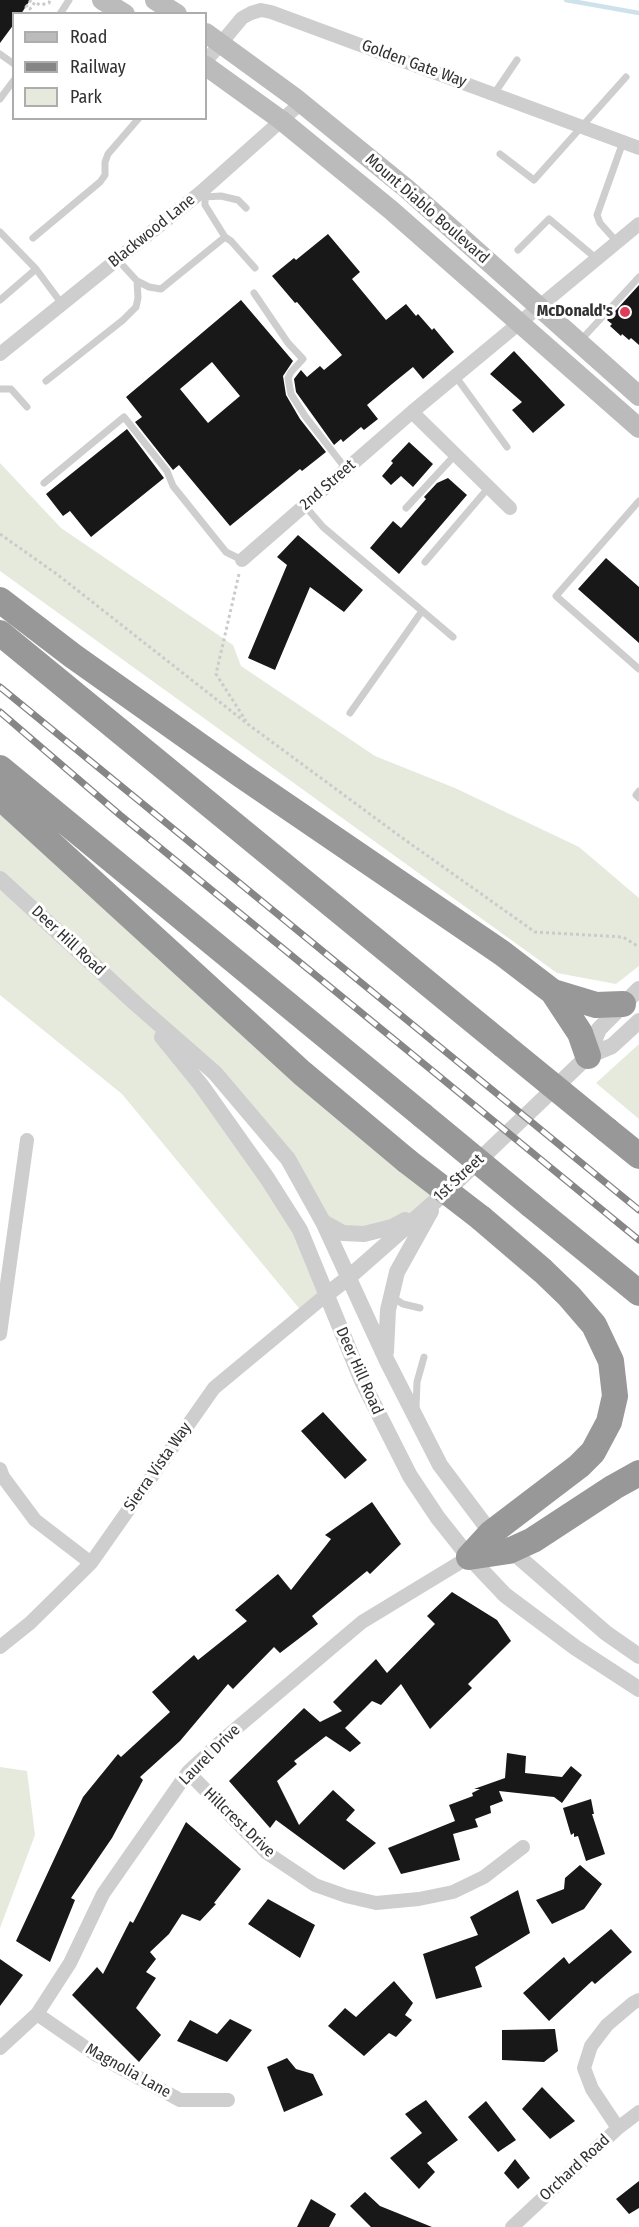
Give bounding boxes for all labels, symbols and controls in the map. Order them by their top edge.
legend [12,12,207,120]
text: Road [70,26,107,48]
street label: Golden Gate Way [359,36,469,92]
text: Railway [70,56,126,78]
text: Park [70,86,102,108]
street label: Mount Diablo Boulevard [361,150,493,268]
street label: Blackwood Lane [105,190,199,272]
place label: McDonald's [537,302,613,322]
marker: McDonald's [618,305,632,319]
street label: 2nd Street [296,456,360,514]
street label: Deer Hill Road [27,902,109,980]
street label: 1st Street [430,1150,488,1206]
street label: Deer Hill Road [331,1324,387,1418]
street label: Sierra Vista Way [120,1419,196,1515]
street label: Laurel Drive [176,1721,244,1789]
street label: Hillcrest Drive [199,1784,279,1862]
street label: Magnolia Lane [82,2040,174,2102]
street label: Orchard Road [536,2131,614,2205]

